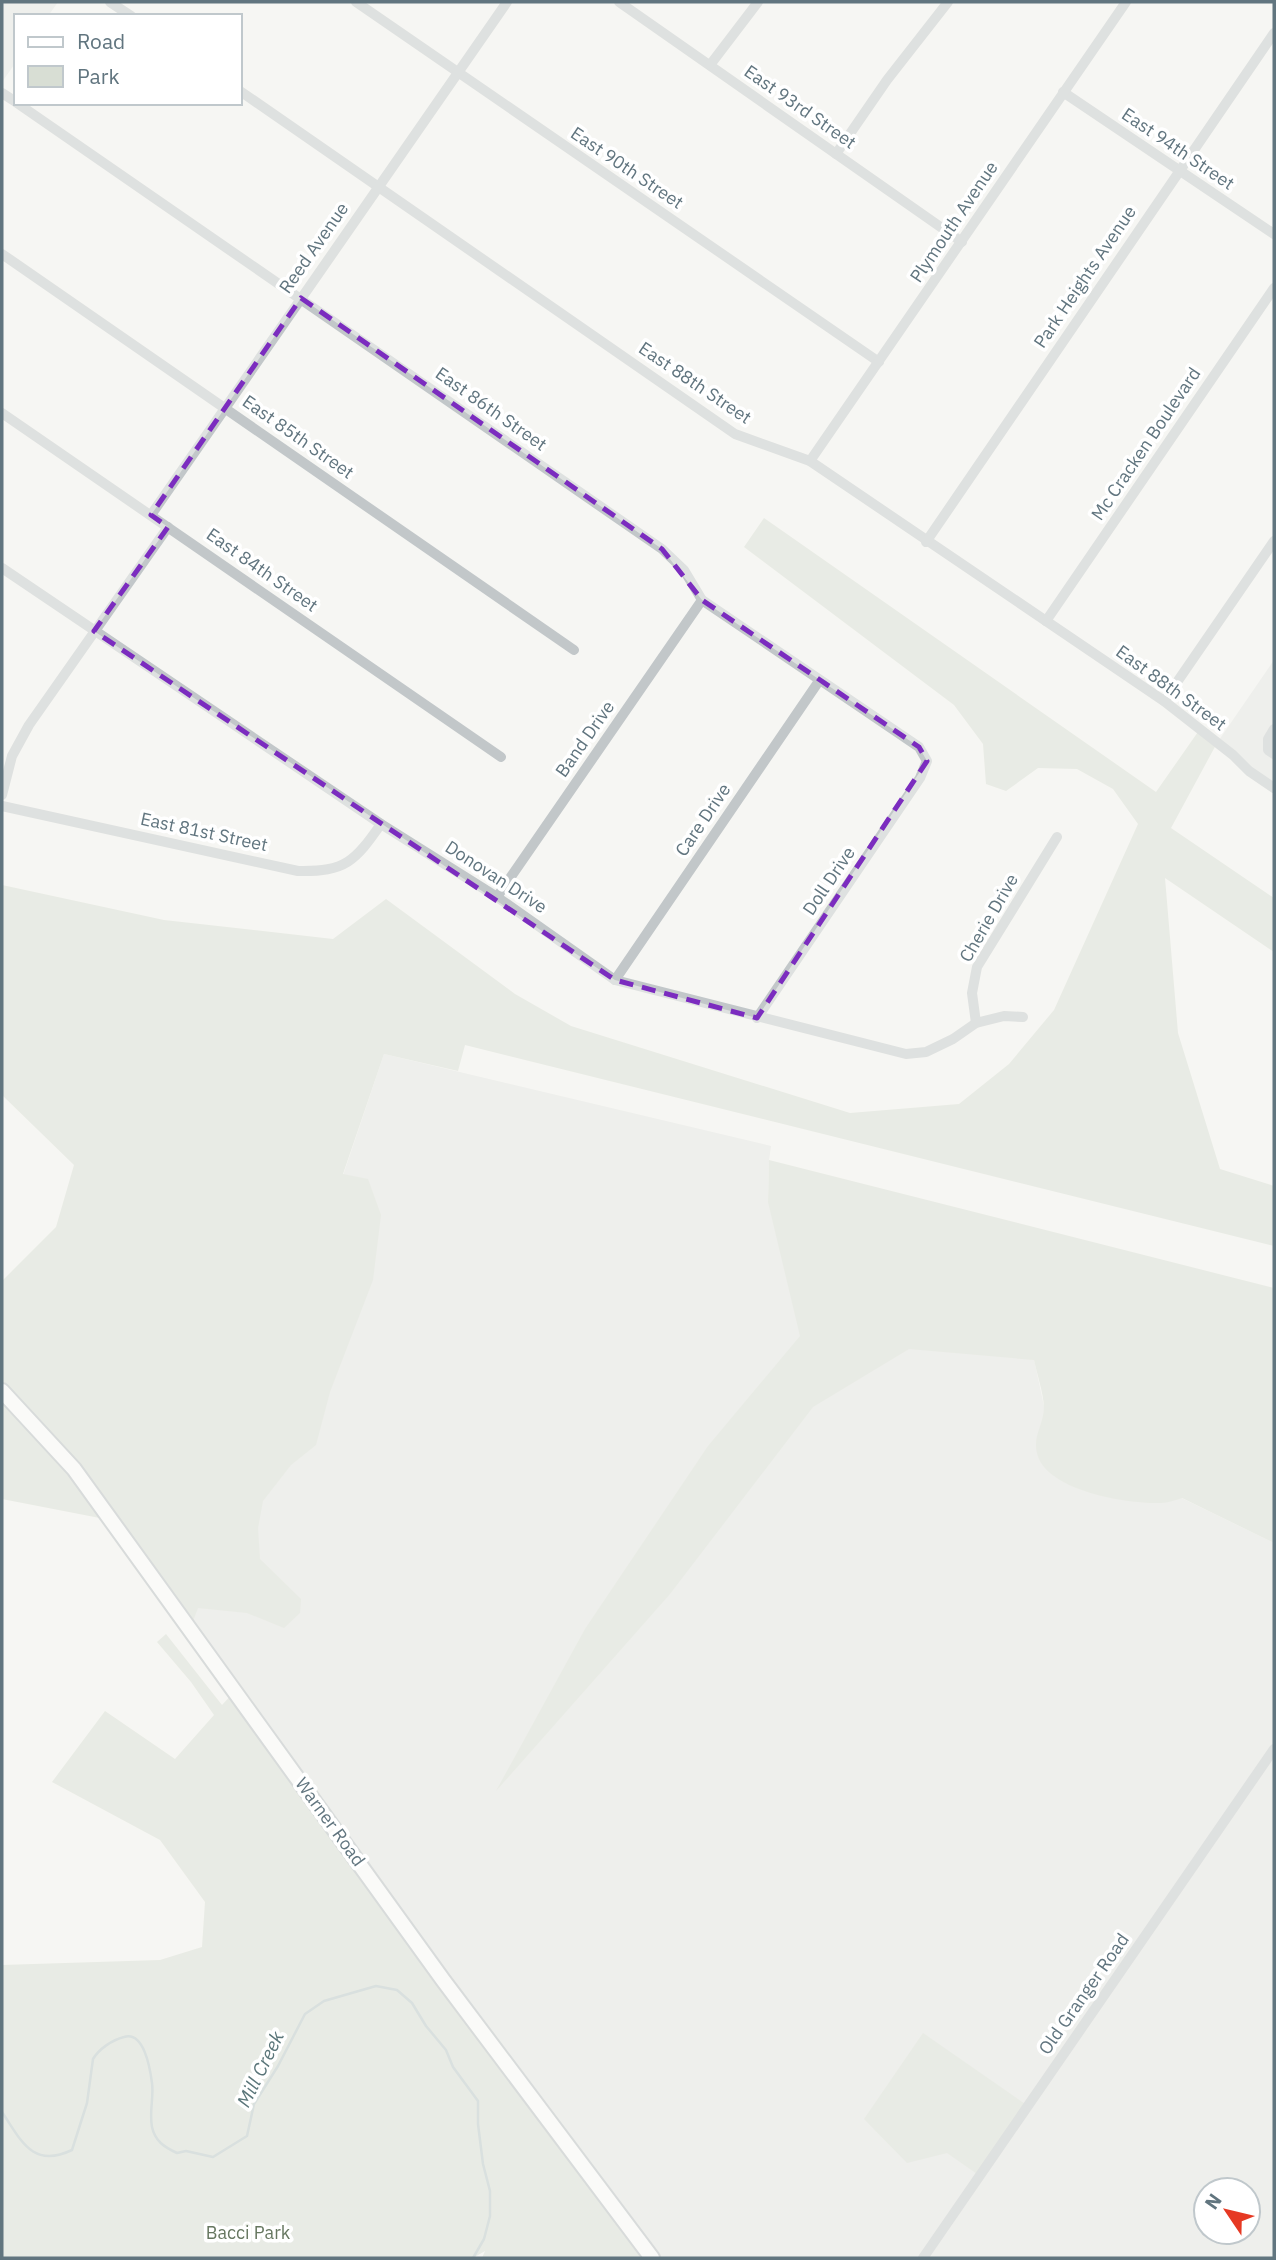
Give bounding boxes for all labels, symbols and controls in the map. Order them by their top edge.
legend [14,14,242,105]
text: Road [77,27,125,55]
street label: East 93rd Street [740,59,861,154]
text: Park [77,62,120,90]
street label: East 94th Street [1118,102,1239,195]
street label: East 90th Street [567,121,688,214]
street label: Plymouth Avenue [904,157,1003,287]
street label: Reed Avenue [274,198,353,298]
street label: Park Heights Avenue [1028,201,1141,352]
street label: East 88th Street [635,336,756,429]
street label: East 86th Street [431,362,552,456]
street label: Mc Cracken Boulevard [1086,363,1205,525]
street label: East 85th Street [238,390,359,484]
street label: East 84th Street [202,523,323,617]
street label: East 88th Street [1112,640,1231,735]
street label: Band Drive [550,696,619,781]
street label: Care Drive [670,779,735,861]
street label: East 81st Street [138,807,270,856]
street label: Donovan Drive [441,835,552,918]
street label: Doll Drive [797,842,860,919]
street label: Cherie Drive [954,869,1023,966]
street label: Warner Road [290,1773,370,1871]
street label: Old Granger Road [1033,1929,1134,2059]
water label: Mill Creek [231,2026,289,2111]
north arrow [1192,2176,1262,2246]
text: N [1199,2189,1227,2214]
park label: Bacci Park [206,2221,291,2244]

